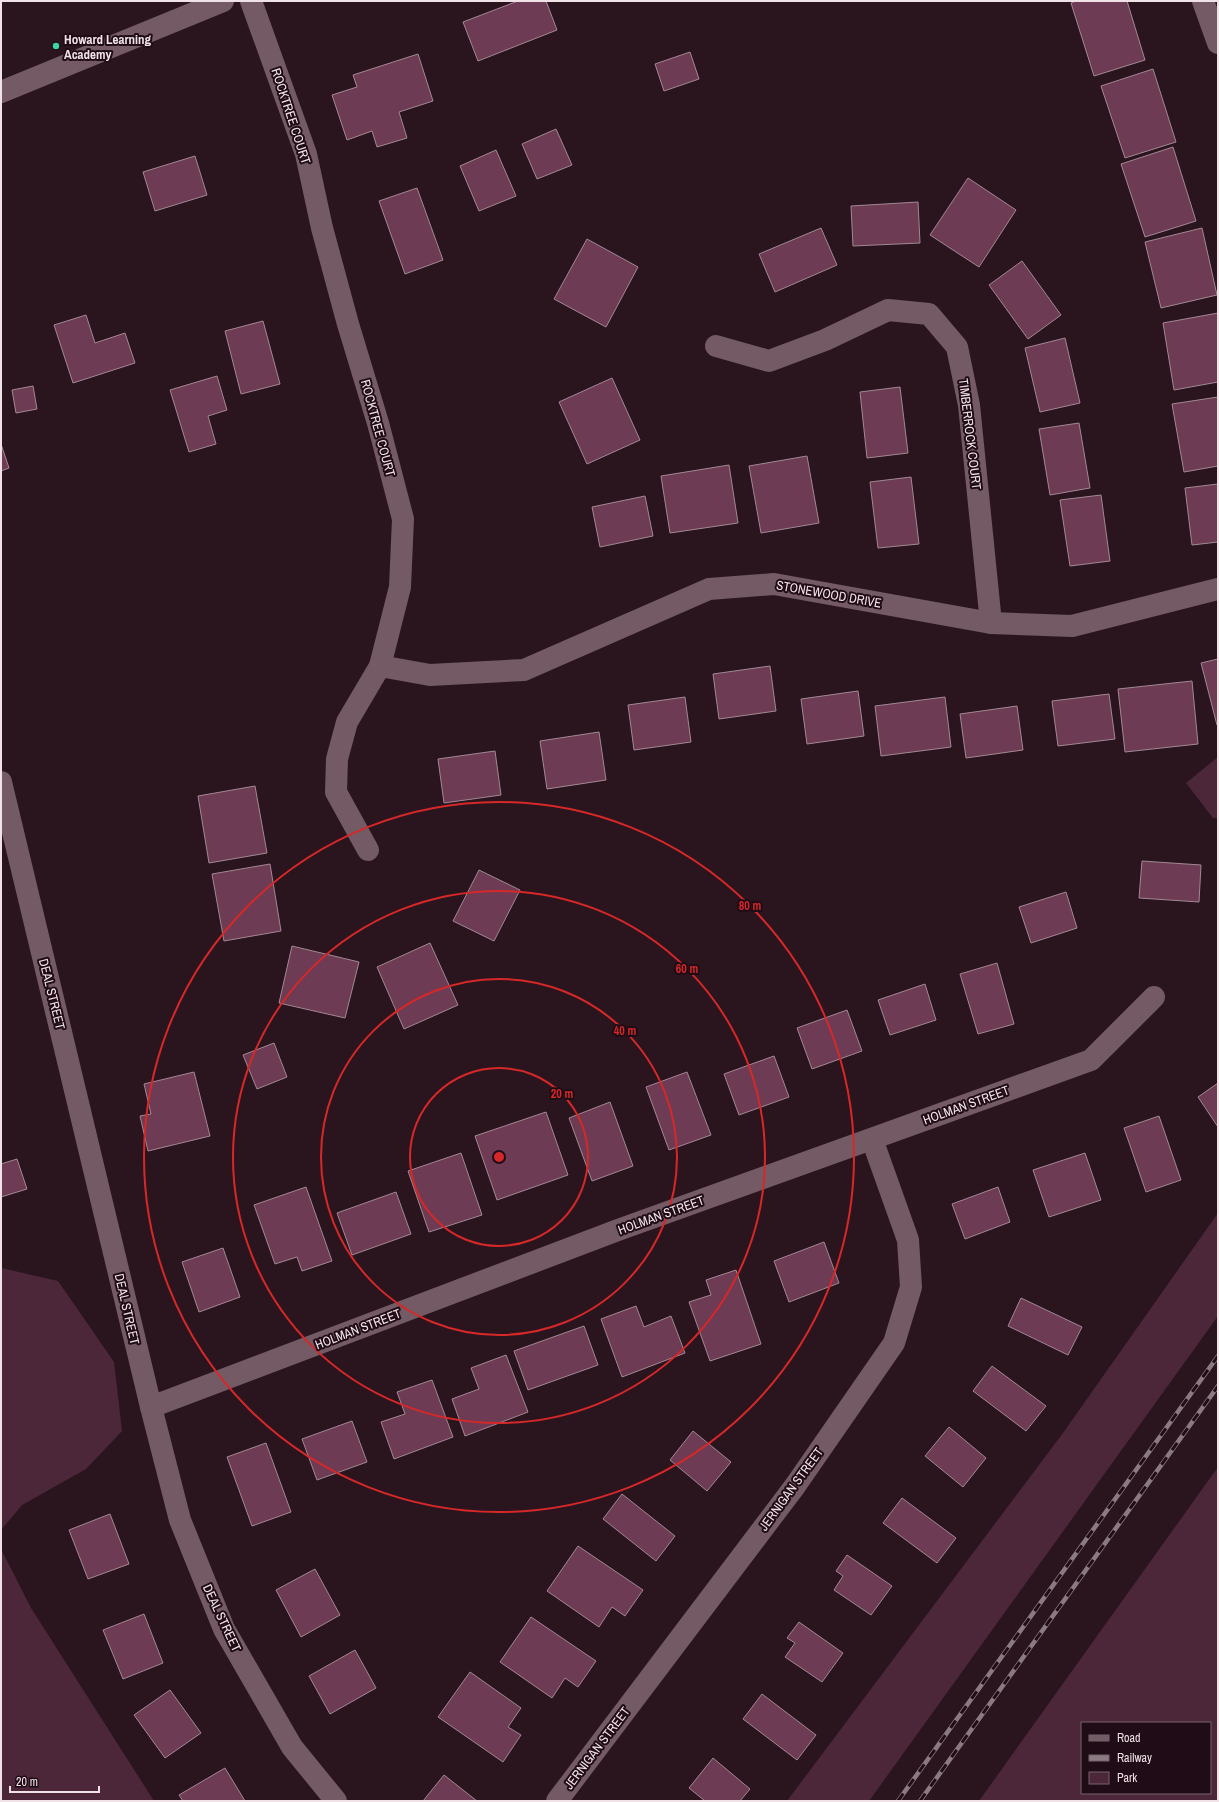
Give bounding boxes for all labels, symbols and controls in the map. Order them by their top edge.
place label: Howard Learning Academy [64,31,152,63]
marker: Howard Learning Academy [51,41,61,51]
street label: ROCKTREE COURT [267,66,315,167]
street label: ROCKTREE COURT [357,378,399,479]
street label: TIMBERROCK COURT [955,378,985,491]
street label: STONEWOOD DRIVE [775,576,883,612]
text: 80 m [739,898,761,914]
street label: DEAL STREET [35,957,69,1032]
text: 60 m [676,961,698,977]
text: 40 m [614,1023,636,1039]
street label: HOLMAN STREET [921,1081,1012,1128]
text: 20 m [551,1086,573,1102]
centre of rings [492,1150,506,1164]
street label: HOLMAN STREET [616,1191,707,1238]
street label: DEAL STREET [111,1272,144,1347]
street label: HOLMAN STREET [313,1305,404,1353]
street label: JERNIGAN STREET [755,1444,827,1534]
street label: DEAL STREET [199,1582,245,1655]
street label: JERNIGAN STREET [560,1703,634,1793]
legend [1081,1722,1211,1794]
text: Road [1117,1730,1141,1746]
text: Railway [1117,1750,1152,1766]
scale bar [10,1768,99,1794]
text: Park [1117,1770,1137,1786]
text: 20 m [16,1774,38,1790]

